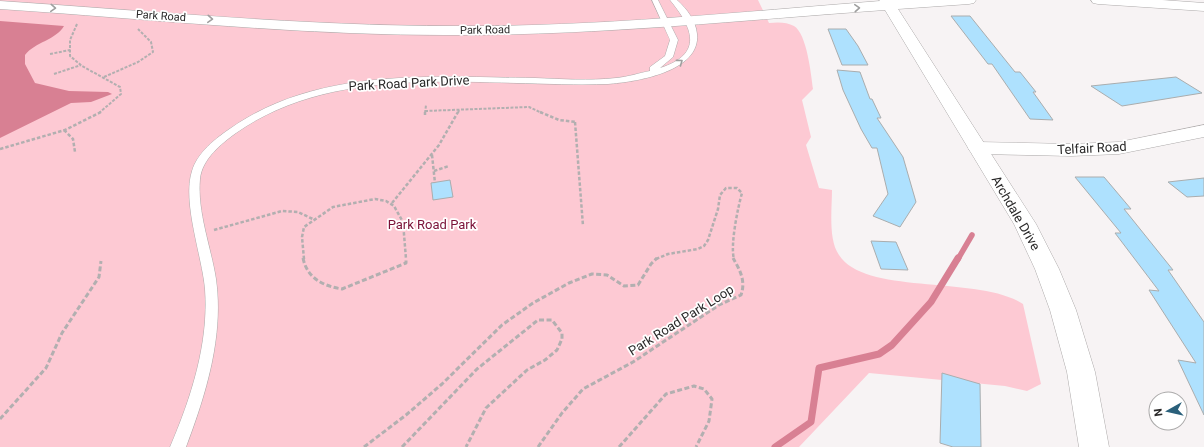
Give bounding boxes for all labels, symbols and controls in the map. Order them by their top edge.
one-way arrow [854,3,860,12]
one-way arrow [50,4,56,13]
street label: Park Road [136,8,186,24]
one-way arrow [207,15,214,24]
street label: Park Road [460,23,510,37]
one-way arrow [675,60,682,67]
street label: Park Road Park Drive [348,72,470,94]
street label: Telfair Road [1057,139,1127,157]
street label: Archdale Drive [989,173,1043,253]
park label: Park Road Park [388,217,477,232]
street label: Park Road Park Loop [626,282,736,358]
north arrow [1148,391,1188,431]
text: N [1152,407,1166,417]

